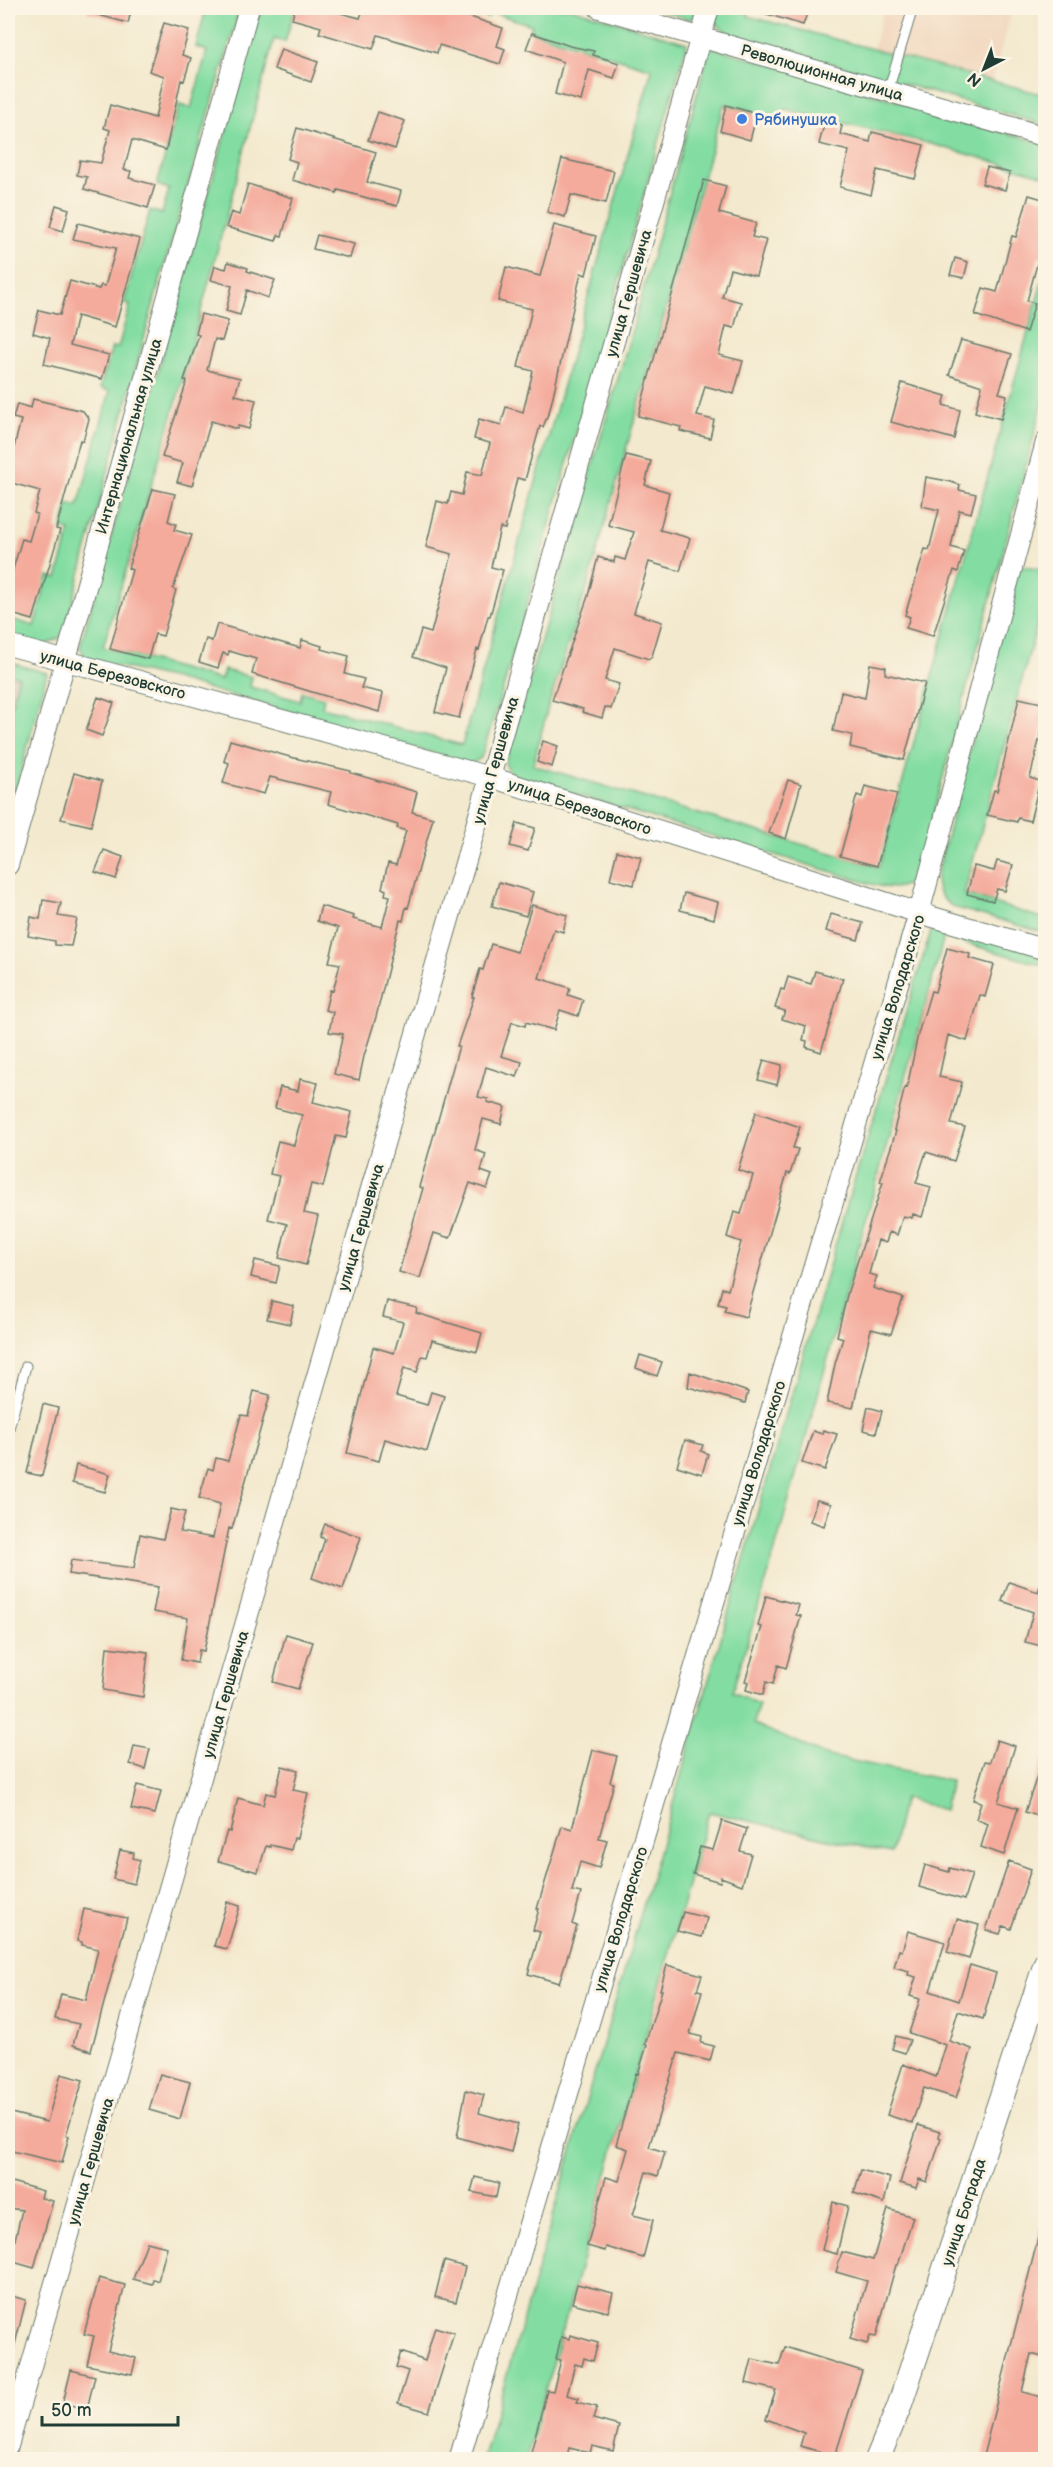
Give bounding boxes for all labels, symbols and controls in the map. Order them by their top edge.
north arrow [954,39,1014,99]
street label: Революционная улица [738,41,906,106]
text: N [964,68,986,90]
place label: Рябинушка [754,111,838,130]
marker: Рябинушка [735,112,749,126]
street label: улица Гершевича [602,227,657,359]
street label: Интернациональная улица [92,336,167,537]
street label: улица Березовского [38,647,187,704]
street label: улица Гершевича [469,694,524,826]
street label: улица Березовского [505,775,654,840]
street label: улица Володарского [867,913,930,1062]
street label: улица Гершевича [334,1161,389,1293]
street label: улица Володарского [728,1379,791,1528]
street label: улица Гершевича [199,1628,254,1760]
street label: улица Володарского [590,1845,653,1994]
street label: улица Гершевича [64,2095,119,2227]
street label: улица Бограда [938,2156,991,2269]
scale bar [42,2389,178,2427]
text: 50 m [51,2400,92,2421]

